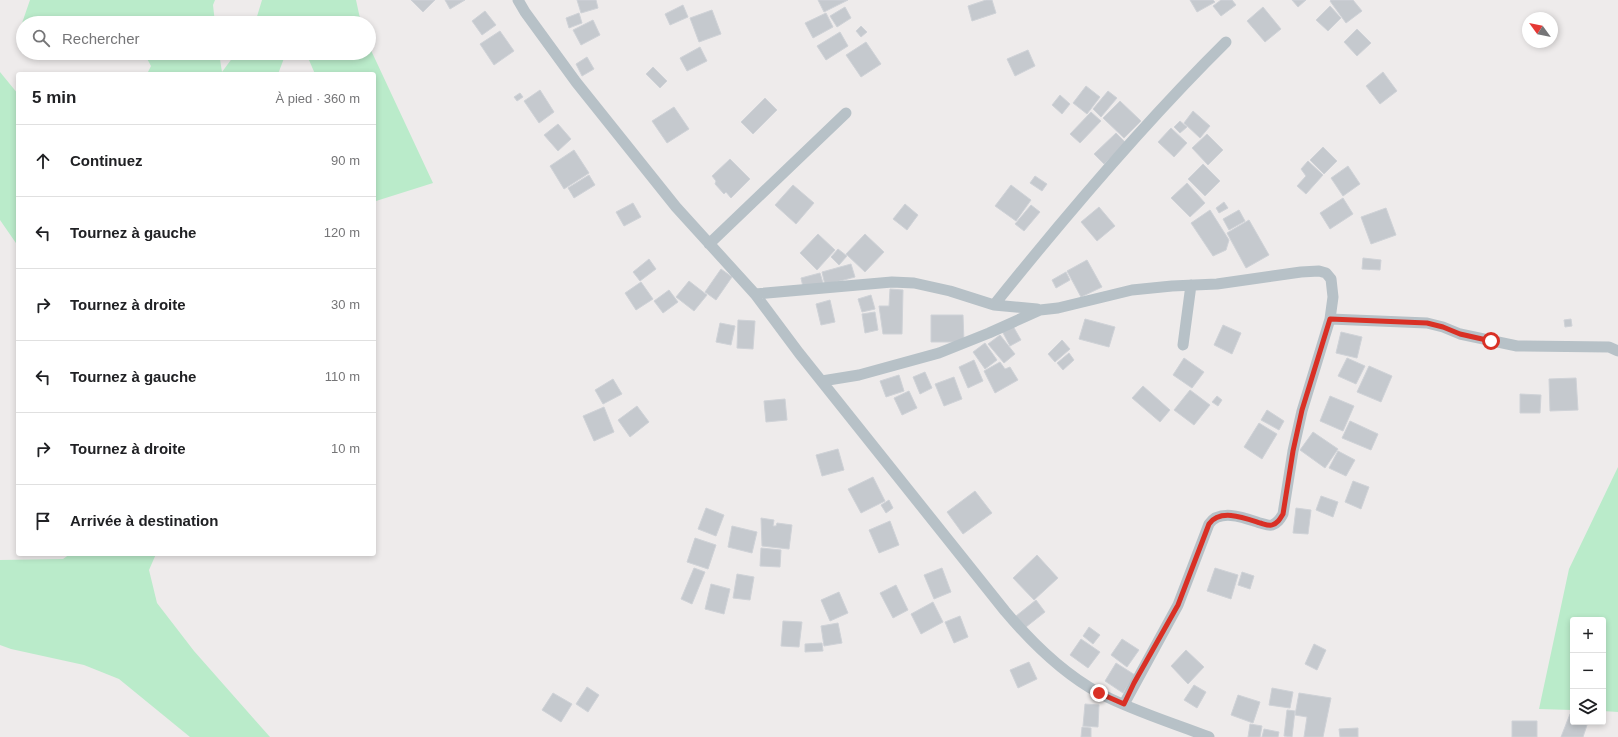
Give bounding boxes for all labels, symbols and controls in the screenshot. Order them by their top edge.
north arrow [1522,12,1558,48]
search box [16,16,376,60]
icon: search [30,27,52,49]
text: Rechercher [62,30,140,47]
text: 5 min [32,88,76,107]
text: À pied · 360 m [275,91,360,106]
icon: ahead [32,150,54,172]
text: Continuez [70,152,143,169]
text: 90 m [331,153,360,168]
icon: left [32,222,54,244]
text: Tournez à gauche [70,224,196,241]
text: 120 m [324,225,360,240]
icon: right [32,294,54,316]
text: Tournez à droite [70,296,186,313]
text: 30 m [331,297,360,312]
route start [1482,332,1500,350]
icon: left [32,366,54,388]
text: Tournez à gauche [70,368,196,385]
text: 110 m [325,369,360,384]
icon: right [32,438,54,460]
text: Tournez à droite [70,440,186,457]
text: 10 m [331,441,360,456]
icon: arrive [32,510,54,532]
text: Arrivée à destination [70,512,218,529]
map controls [1570,617,1606,725]
button: + [1570,617,1606,653]
button: − [1570,653,1606,689]
route end [1090,684,1108,702]
button: layers [1570,689,1606,725]

